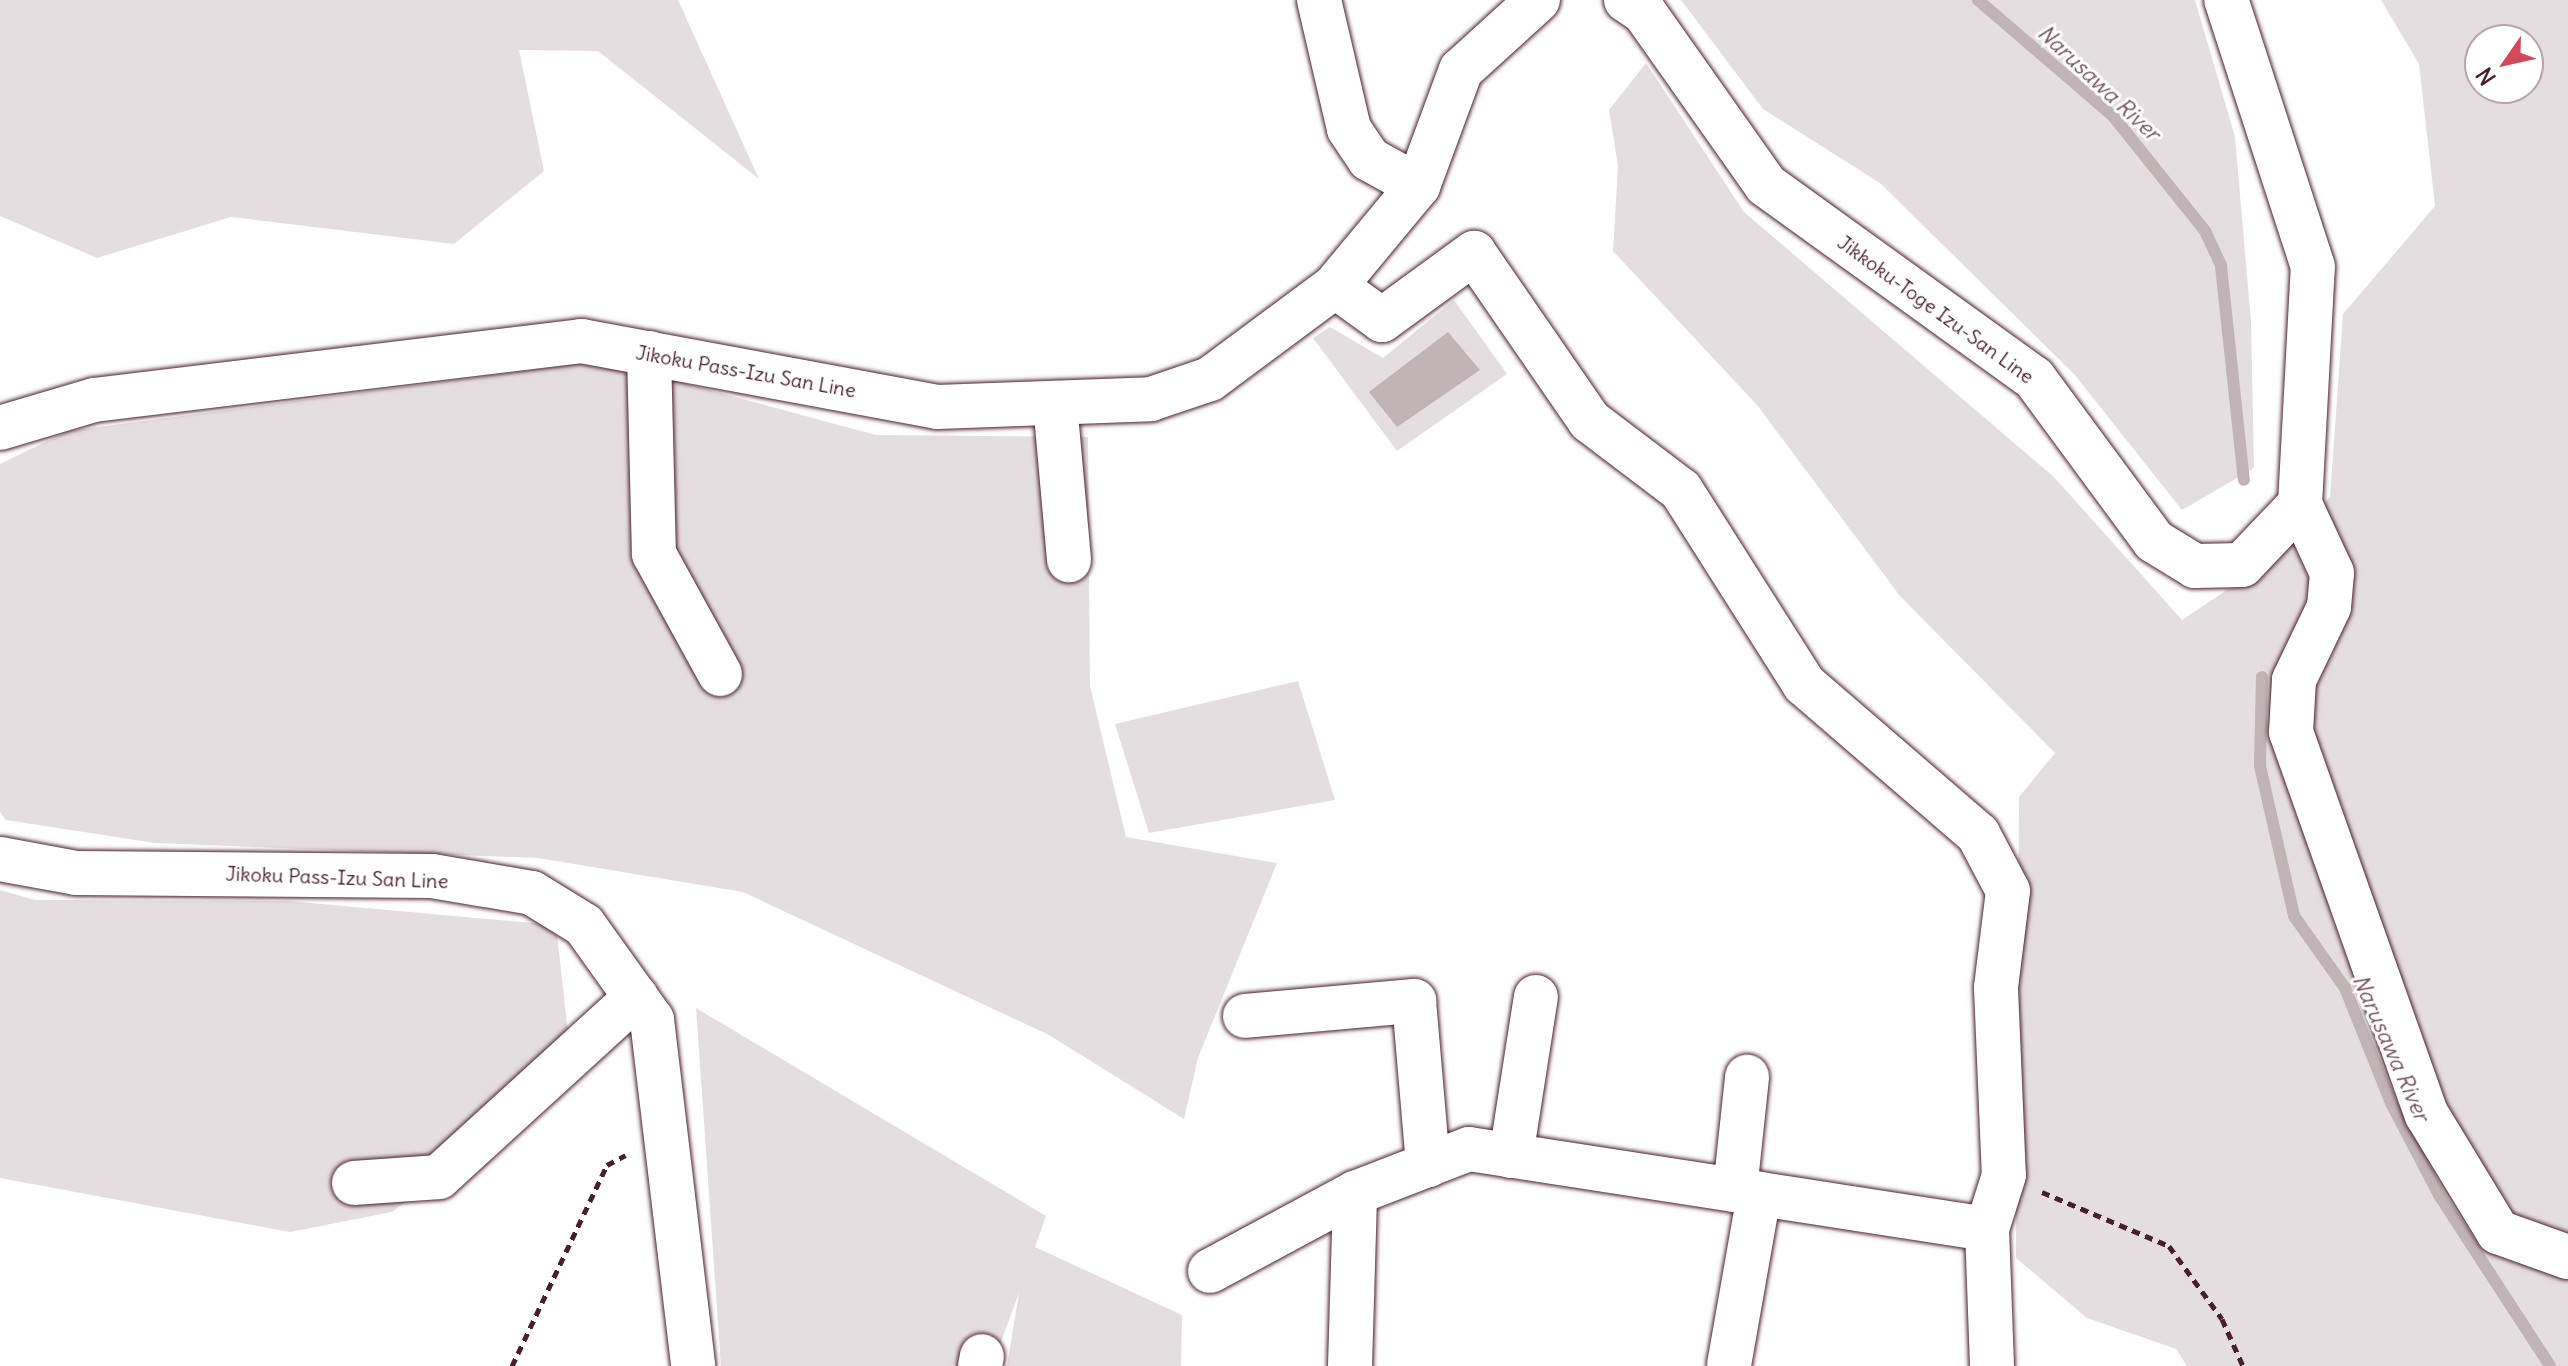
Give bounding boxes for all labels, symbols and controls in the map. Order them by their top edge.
water label: Narusawa River [2032,20,2166,146]
north arrow [2464,24,2544,104]
text: N [2470,62,2502,90]
street label: Jikkoku-Toge Izu-San Line [1833,230,2039,388]
street label: Jikoku Pass-Izu San Line [634,340,858,402]
street label: Jikoku Pass-Izu San Line [225,861,449,893]
water label: Narusawa River [2347,971,2435,1125]

